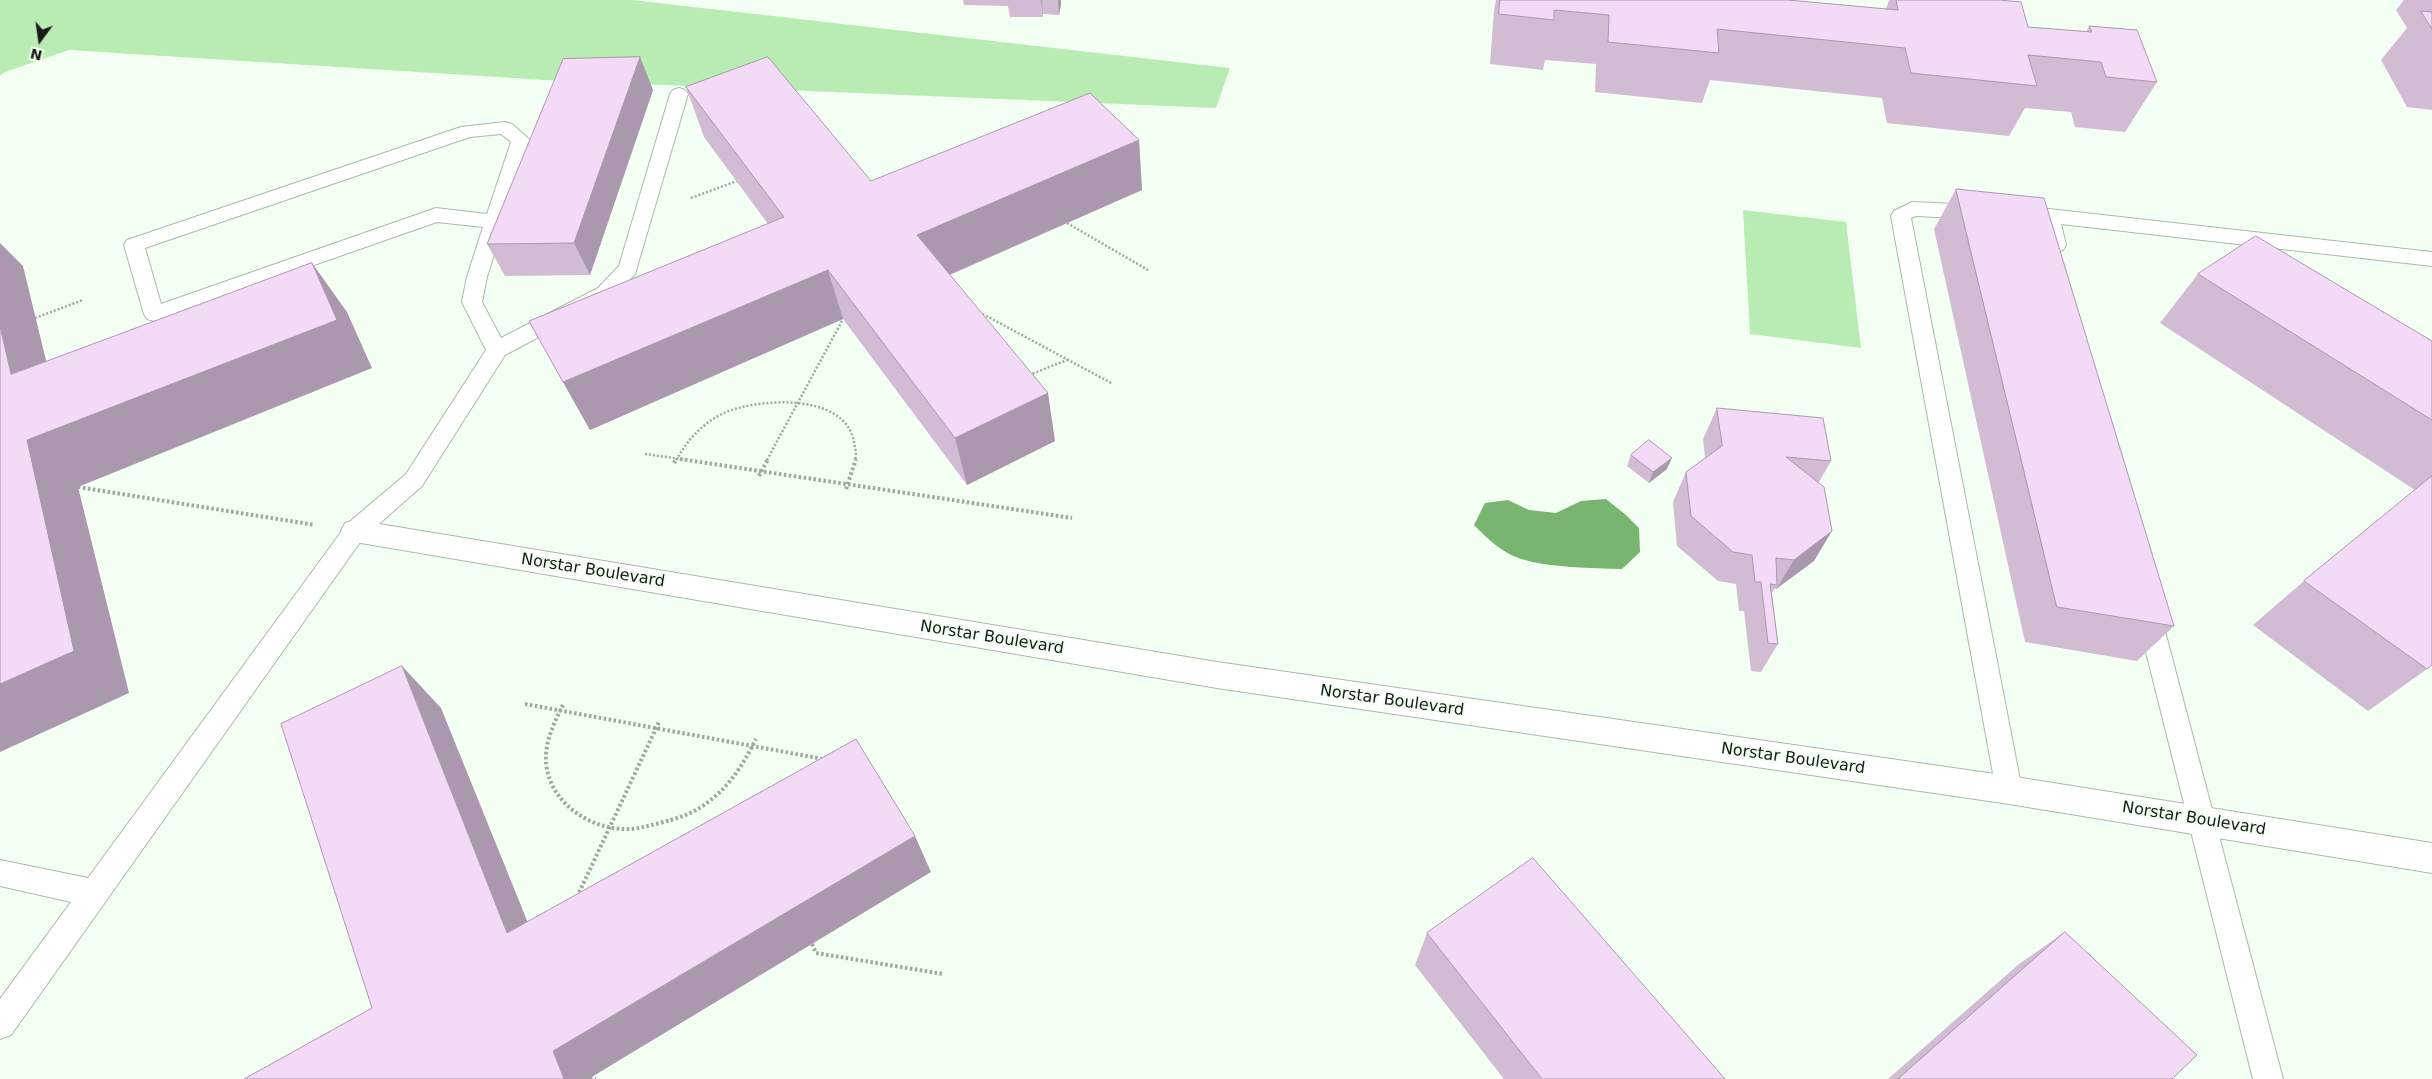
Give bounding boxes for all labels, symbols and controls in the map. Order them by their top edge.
north arrow [15,15,65,65]
text: N [29,45,44,64]
street label: Norstar Boulevard [520,550,666,592]
street label: Norstar Boulevard [919,617,1065,659]
street label: Norstar Boulevard [1319,681,1465,721]
street label: Norstar Boulevard [1720,739,1866,779]
street label: Norstar Boulevard [2121,798,2267,840]

